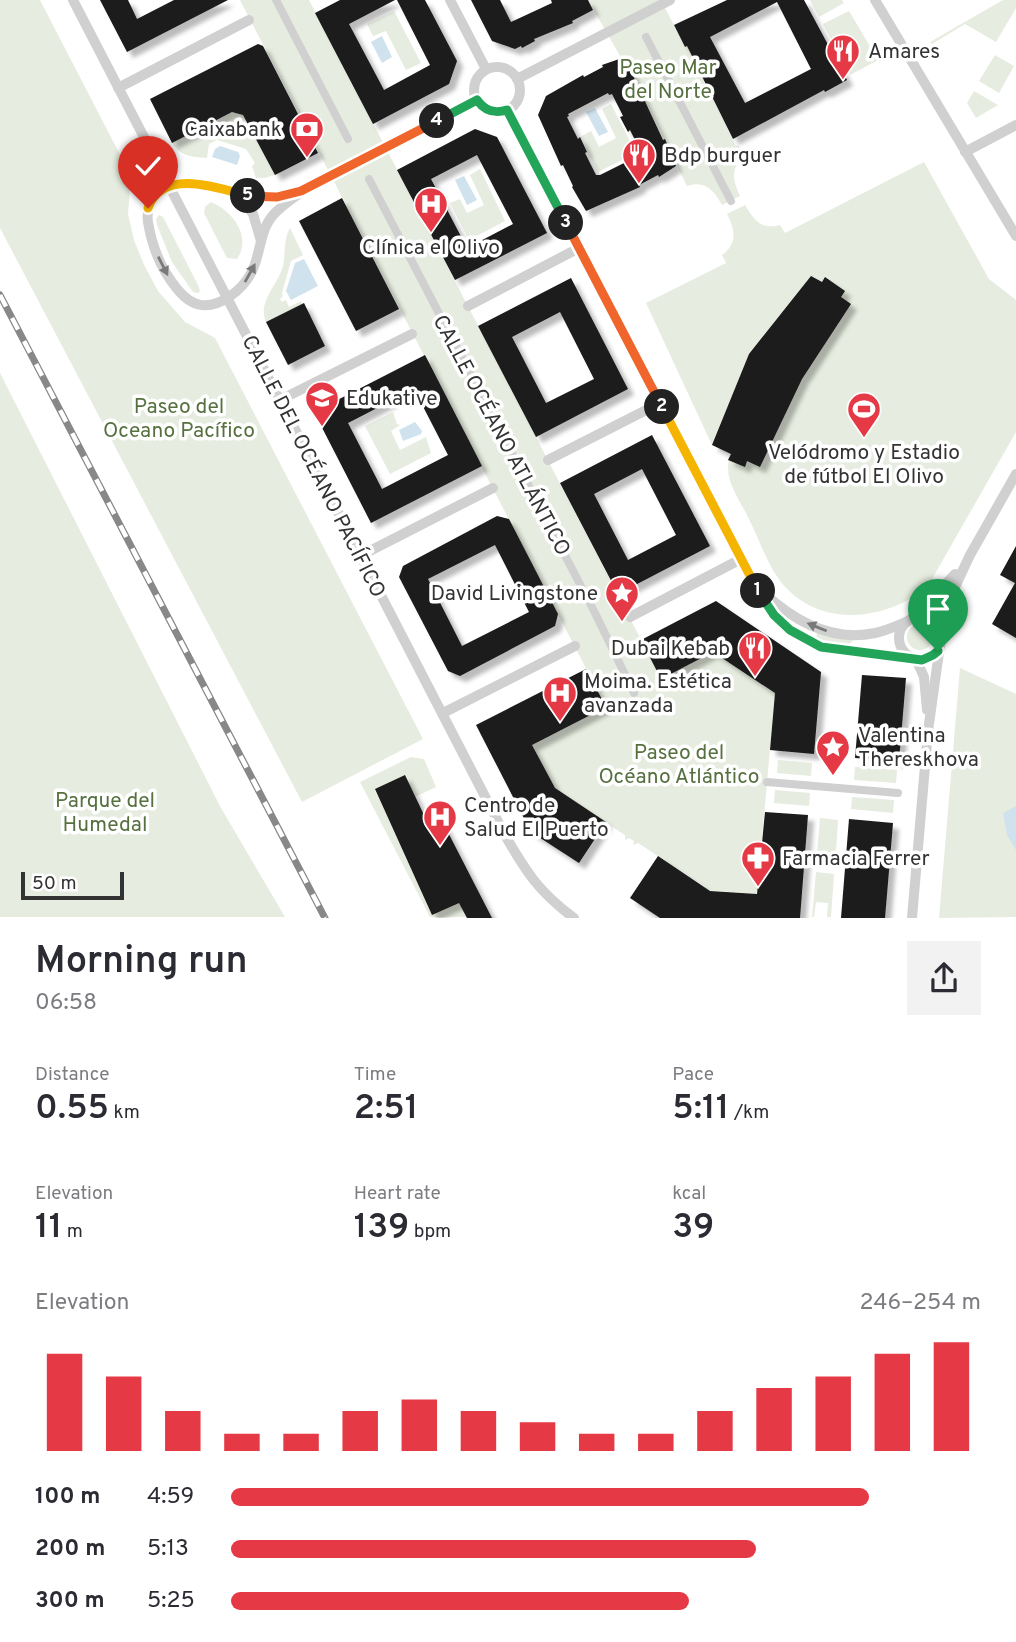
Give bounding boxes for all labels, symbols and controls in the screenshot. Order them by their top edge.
restaurant icon: Amares [824,32,862,81]
place label: Amares [868,39,940,66]
park label: Paseo Mar del Norte [619,55,717,106]
pin: 4 [420,104,454,138]
text: 4 [430,108,443,132]
bank icon: Caixabank [288,110,326,159]
place label: Caixabank [184,117,282,144]
pin [118,136,178,208]
restaurant icon: Bdp burguer [620,136,658,185]
place label: Bdp burguer [664,143,781,170]
icon: check [129,147,167,185]
pin: 5 [230,178,266,214]
text: 5 [242,183,253,207]
hospital icon: Clínica el Olivo [412,185,450,234]
pin: 3 [548,206,584,241]
text: 3 [560,210,571,234]
place label: Clínica el Olivo [362,235,500,262]
one-way arrow [158,256,169,276]
one-way arrow [244,264,256,283]
street label: CALLE OCÉANO ATLÁNTICO [426,310,577,561]
street label: CALLE DEL OCÉANO PACÍFICO [235,330,392,603]
school or university icon: Edukative [303,379,341,428]
place label: Edukative [346,386,438,413]
pin: 2 [644,390,680,424]
sports icon: Velódromo y Estadio de fútbol El Olivo [845,390,883,439]
park label: Paseo del Oceano Pacífico [103,394,255,445]
text: 2 [656,394,667,418]
place label: Velódromo y Estadio de fútbol El Olivo [768,440,960,491]
place icon: David Livingstone [603,574,641,623]
pin: 1 [740,574,776,608]
text: 1 [754,578,761,602]
pin [908,579,968,651]
place label: David Livingstone [431,581,598,608]
icon: arrive [919,590,957,628]
one-way arrow [806,622,827,633]
restaurant icon: Dubai Kebab [736,629,774,678]
place label: Dubai Kebab [611,636,730,663]
place label: Moima. Estética avanzada [584,669,732,720]
hospital icon: Moima. Estética avanzada [541,674,579,723]
place label: Valentina Thereskhova [858,723,979,774]
place icon: Valentina Thereskhova [814,728,852,777]
park label: Paseo del Océano Atlántico [598,740,760,791]
park label: Parque del Humedal [55,788,155,839]
place label: Centro de Salud El Puerto [464,793,609,844]
hospital icon: Centro de Salud El Puerto [421,798,459,847]
pharmacy icon: Farmacia Ferrer [739,839,777,888]
place label: Farmacia Ferrer [782,846,930,873]
scale bar [21,869,124,900]
text: 50 m [32,872,77,896]
text: Morning run [35,938,248,987]
button: share [907,941,981,1015]
text: 06:58 [35,989,97,1018]
text: Distance [35,1063,110,1087]
text: Time [354,1063,396,1087]
text: Pace [672,1063,714,1087]
text: 0.55 [35,1087,109,1131]
text: 2:51 [354,1087,419,1131]
text: 5:11 [672,1087,729,1131]
text: km [109,1101,140,1125]
text: /km [729,1101,769,1125]
text: Elevation [35,1182,113,1206]
text: Heart rate [354,1182,441,1206]
text: kcal [672,1182,706,1206]
text: 11 [35,1206,62,1250]
text: 139 [354,1206,409,1250]
text: 39 [672,1206,714,1250]
text: m [62,1220,83,1244]
text: bpm [409,1220,451,1244]
text: Elevation [35,1289,130,1318]
text: 246–254 m [859,1289,981,1318]
text: 100 m [35,1483,100,1512]
text: 4:59 [147,1483,194,1512]
text: 200 m [35,1535,105,1564]
text: 5:13 [147,1535,189,1564]
text: 300 m [35,1587,105,1616]
text: 5:25 [147,1587,195,1616]

